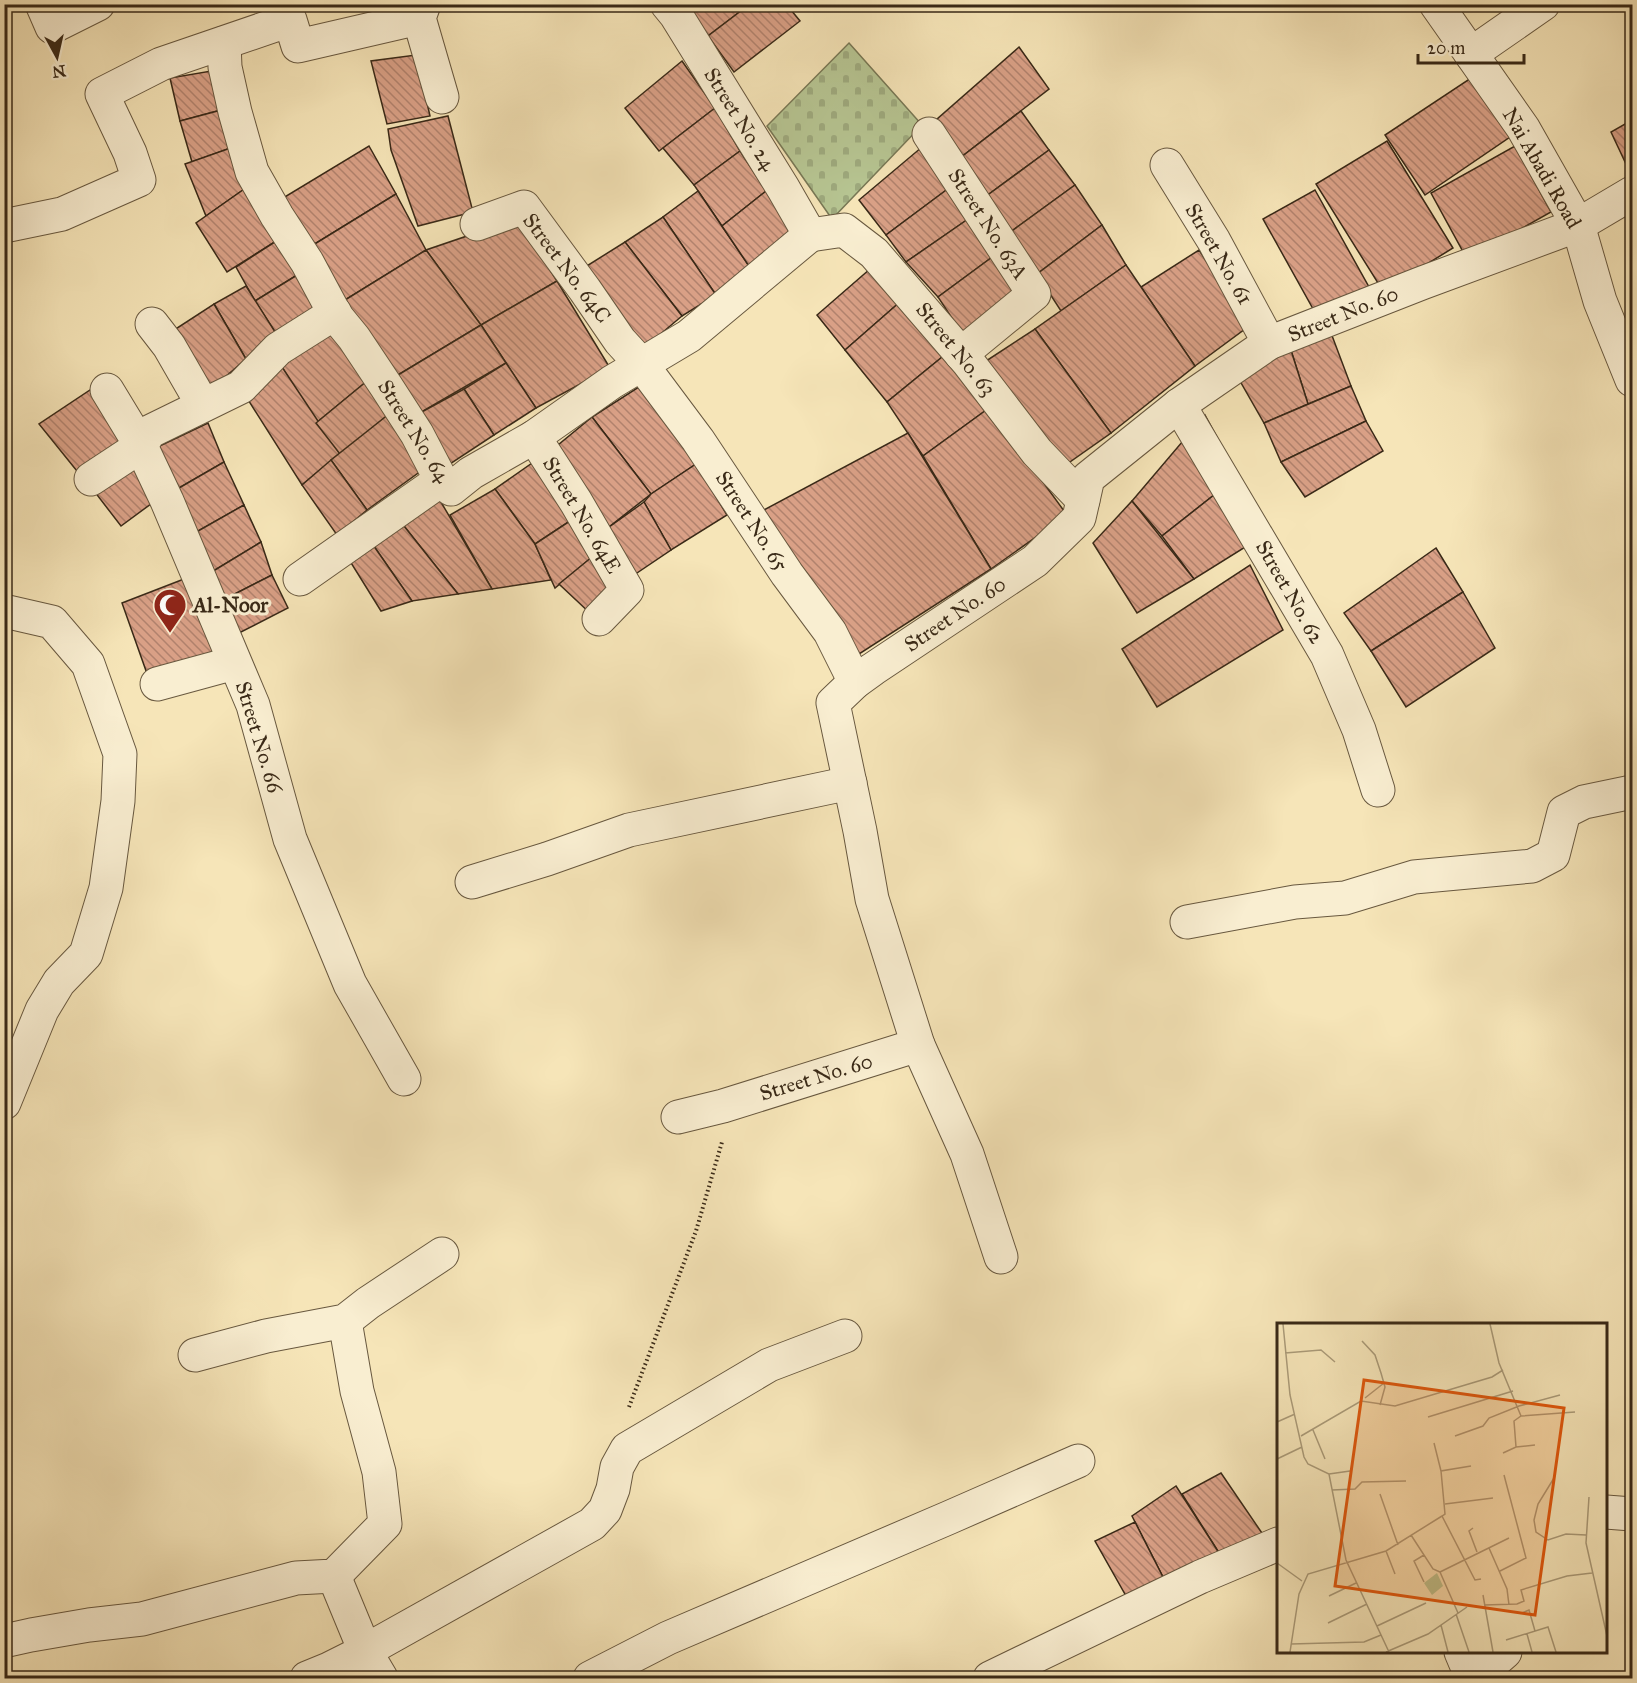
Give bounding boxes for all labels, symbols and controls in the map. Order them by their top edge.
north arrow [27,27,87,87]
scale bar [1418,27,1524,65]
text: 20 m [1427,37,1465,59]
text: N [51,61,67,82]
street label: Street No. 24 [698,63,782,176]
street label: Nai Abadi Road [1497,103,1587,233]
street label: Street No. 63A [942,164,1034,284]
street label: Street No. 61 [1180,199,1258,309]
street label: Street No. 64C [517,208,617,328]
street label: Street No. 60 [1284,280,1402,348]
street label: Street No. 63 [910,297,1002,401]
street label: Street No. 64 [372,375,457,488]
street label: Street No. 64E [537,452,627,578]
street label: Street No. 65 [710,466,794,576]
street label: Street No. 62 [1250,536,1330,649]
street label: Street No. 60 [899,571,1011,657]
mosque icon: Al-Noor [152,587,188,634]
place label: Al-Noor [191,592,269,618]
street label: Street No. 66 [230,678,289,797]
street label: Street No. 60 [756,1047,876,1107]
inset map [1277,1323,1607,1653]

